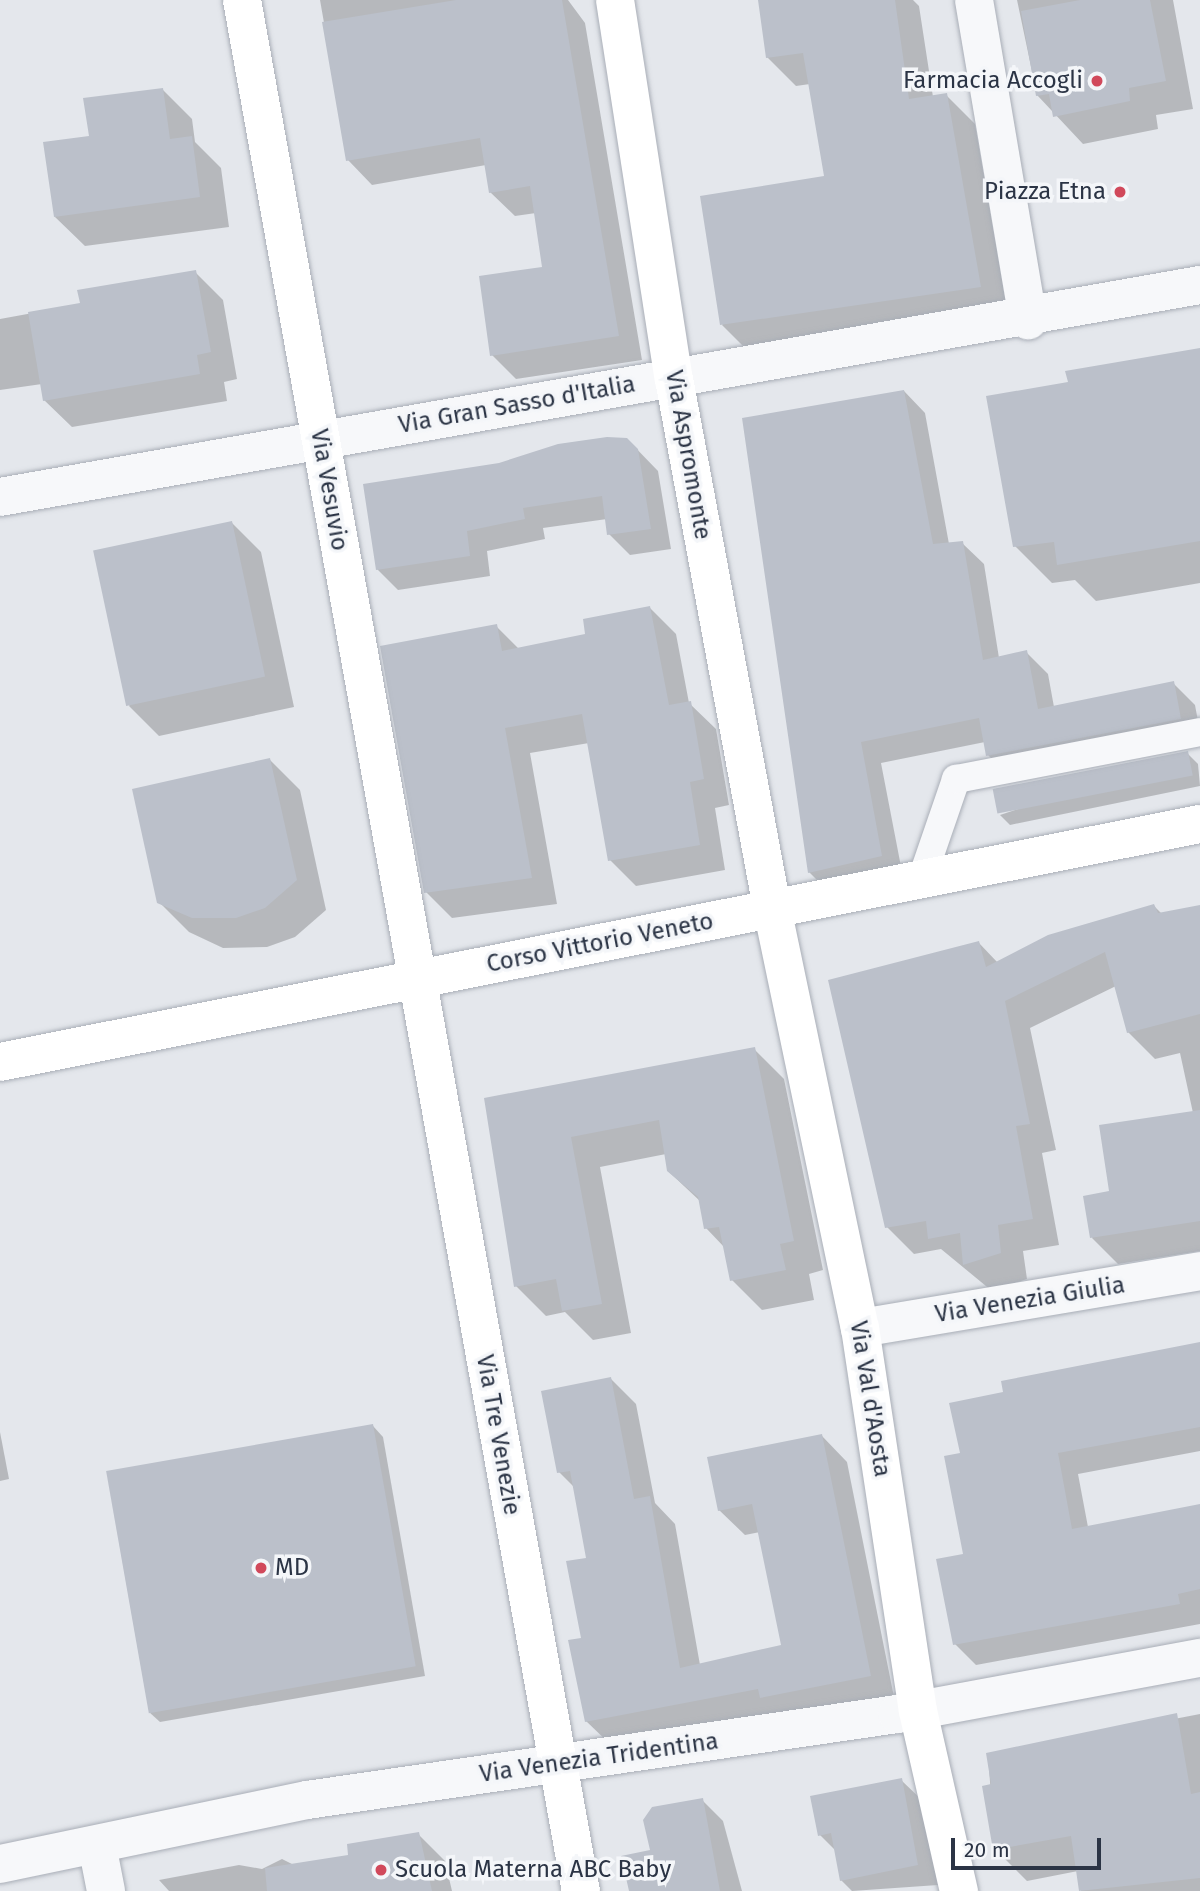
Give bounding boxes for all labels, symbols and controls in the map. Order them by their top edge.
place label: Farmacia Accogli [903,67,1083,95]
marker: Farmacia Accogli [1089,73,1105,89]
place label: Piazza Etna [984,178,1106,206]
marker: Piazza Etna [1112,184,1128,200]
street label: Via Aspromonte [659,368,717,542]
street label: Via Gran Sasso d'Italia [396,370,638,440]
street label: Via Vesuvio [304,427,354,553]
street label: Corso Vittorio Veneto [484,907,716,979]
street label: Via Venezia Giulia [933,1271,1127,1329]
street label: Via Val d'Aosta [843,1319,897,1479]
street label: Via Tre Venezie [470,1353,526,1517]
place label: MD [275,1554,309,1582]
marker: MD [253,1560,269,1576]
street label: Via Venezia Tridentina [478,1727,720,1789]
scale bar [955,1825,1106,1869]
text: 20 m [964,1837,1010,1863]
place label: Scuola Materna ABC Baby [395,1856,671,1884]
marker: Scuola Materna ABC Baby [373,1862,389,1878]

